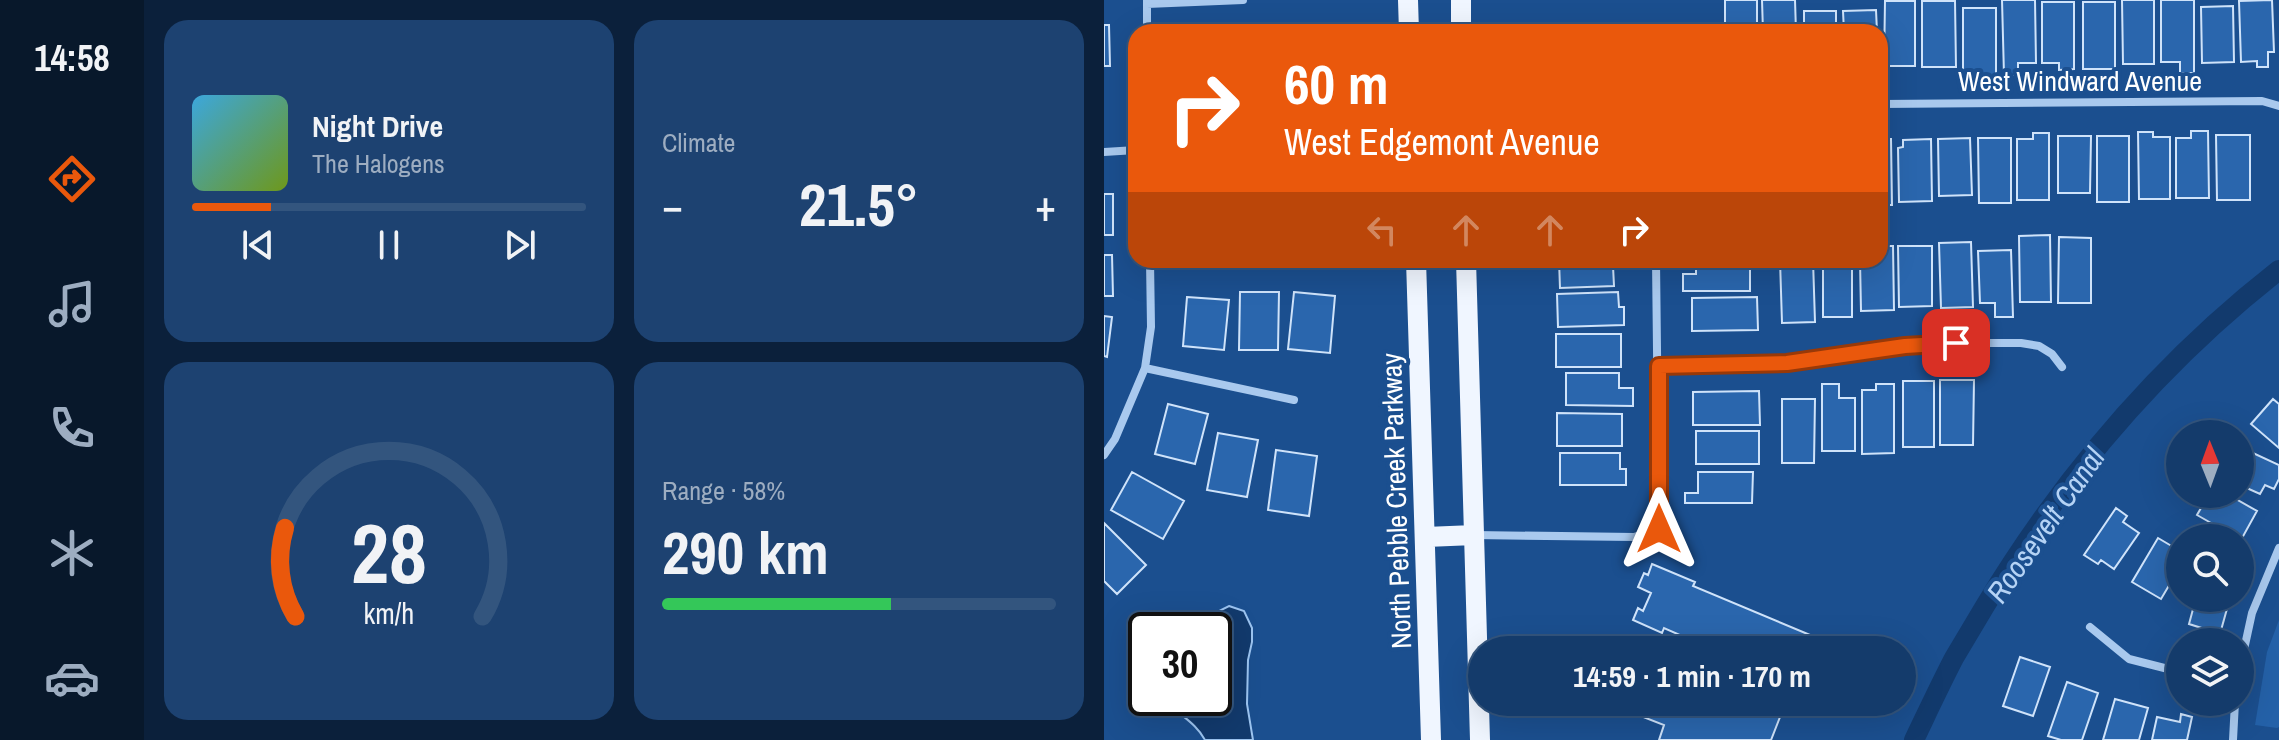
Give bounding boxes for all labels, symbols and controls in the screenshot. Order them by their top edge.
text: 14:58 [34,34,110,82]
text: 60 m [1284,46,1389,121]
icon: right [1152,56,1256,160]
street label: West Windward Avenue [1958,62,2202,100]
text: Night Drive [312,106,443,146]
text: West Edgemont Avenue [1284,118,1600,166]
text: Climate [662,125,735,160]
text: The Halogens [312,146,445,181]
icon: directions [44,151,100,207]
text: 21.5° [799,164,919,245]
text: − [662,175,683,235]
text: + [1035,175,1056,235]
icon: left [1360,208,1404,252]
icon: ahead [1444,208,1488,252]
icon: ahead [1528,208,1572,252]
icon: right [1612,208,1656,252]
icon: previous [236,223,280,267]
icon: pause [367,223,411,267]
icon: next [498,223,542,267]
icon: music [44,276,100,332]
pin [1922,309,1990,377]
icon: arrive [1934,321,1978,365]
street label: North Pebble Creek Parkway [1372,352,1420,650]
icon: phone [44,400,100,456]
north arrow [2166,420,2254,508]
map controls [2166,420,2254,716]
water label: Roosevelt Canal [1977,439,2113,610]
text: Range · 58% [662,473,785,508]
position arrow [1617,487,1701,571]
text: 28 [351,497,427,609]
text: 290 km [662,512,829,593]
button: search [2166,524,2254,612]
icon: climate [44,525,100,581]
text: km/h [364,594,414,633]
speed limit sign: 30 [1128,612,1232,716]
button: layers [2166,628,2254,716]
icon: car [44,650,100,706]
text: 14:59 · 1 min · 170 m [1573,656,1811,696]

